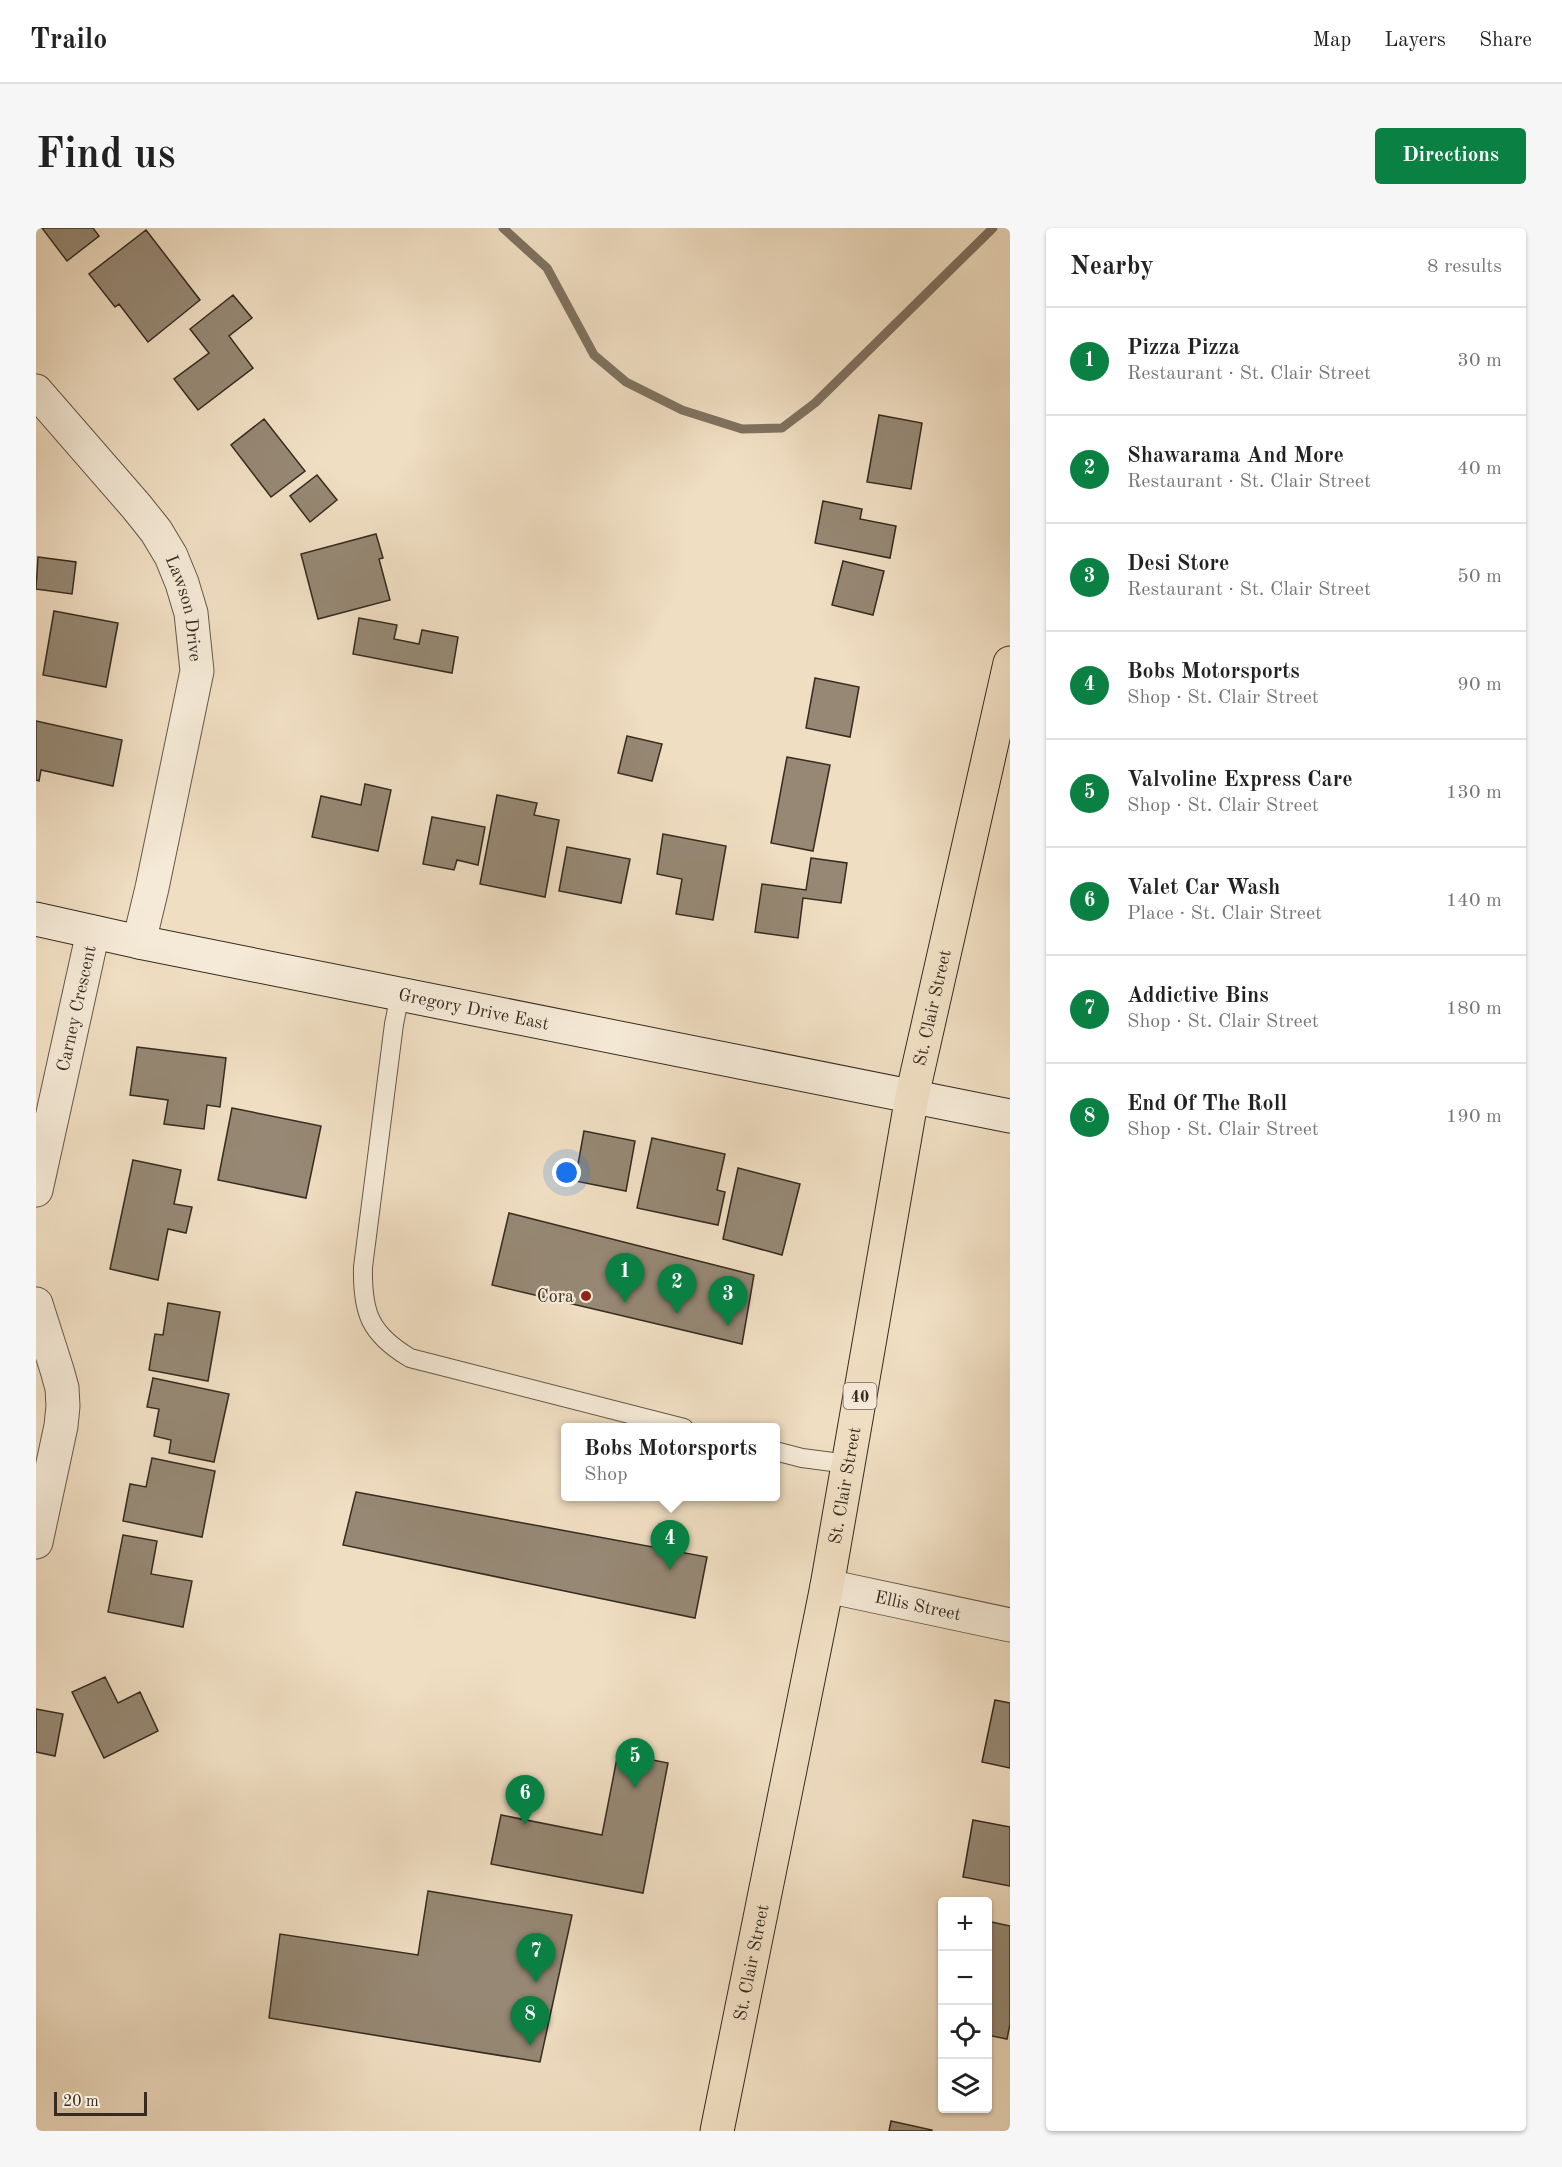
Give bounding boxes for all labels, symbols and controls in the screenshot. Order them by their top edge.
text: Trailo [30,27,107,55]
text: Map [1312,30,1351,51]
text: Layers [1384,30,1446,51]
text: Share [1479,30,1532,51]
button: Directions [1375,128,1526,184]
text: Find us [36,135,175,177]
text: Nearby [1070,254,1154,280]
text: 8 results [1427,257,1502,277]
text: Pizza Pizza [1127,337,1240,359]
text: 1 [1084,351,1095,371]
text: 30 m [1457,351,1502,371]
text: Restaurant · St. Clair Street [1127,364,1371,384]
text: Shawarama And More [1127,445,1344,467]
text: 2 [1084,459,1095,479]
text: 40 m [1457,459,1502,479]
text: Restaurant · St. Clair Street [1127,472,1371,492]
street label: Lawson Drive [162,553,204,662]
text: Desi Store [1127,553,1229,575]
text: 3 [1084,567,1095,587]
text: 50 m [1457,567,1502,587]
text: Restaurant · St. Clair Street [1127,580,1371,600]
text: Bobs Motorsports [1127,661,1300,683]
text: 4 [1084,675,1095,695]
text: 90 m [1457,675,1502,695]
text: Shop · St. Clair Street [1127,688,1319,708]
text: Valvoline Express Care [1127,769,1353,791]
text: 5 [1084,783,1095,803]
text: 130 m [1446,783,1502,803]
text: Shop · St. Clair Street [1127,796,1319,816]
text: Valet Car Wash [1127,877,1280,899]
text: 6 [1084,891,1095,911]
text: 140 m [1446,891,1502,911]
text: Place · St. Clair Street [1127,904,1322,924]
street label: Carney Crescent [54,944,100,1073]
street label: St. Clair Street [911,948,955,1068]
text: Addictive Bins [1127,985,1269,1007]
street label: Gregory Drive East [397,986,550,1034]
text: 7 [1084,999,1095,1019]
text: 180 m [1446,999,1502,1019]
text: Shop · St. Clair Street [1127,1012,1319,1032]
text: End Of The Roll [1127,1093,1287,1115]
text: 8 [1084,1107,1095,1127]
text: 190 m [1446,1107,1502,1127]
text: Shop · St. Clair Street [1127,1120,1319,1140]
your location [552,1158,581,1187]
pin: 1 [606,1254,644,1303]
pin: 2 [658,1264,696,1314]
pin: 3 [708,1276,748,1326]
place label: Cora [537,1288,574,1306]
marker: Cora [579,1289,593,1303]
road number: 40 [844,1383,876,1409]
popup [561,1423,780,1501]
street label: St. Clair Street [826,1426,864,1546]
text: Bobs Motorsports [584,1438,757,1460]
text: Shop [584,1465,628,1485]
pin: 4 [650,1520,690,1570]
street label: Ellis Street [873,1588,962,1624]
pin: 5 [616,1738,654,1788]
pin: 6 [506,1776,544,1825]
map controls [938,1897,992,2113]
button: + [938,1897,992,1951]
street label: St. Clair Street [731,1903,773,2022]
pin: 7 [516,1934,556,1983]
button: − [938,1951,992,2005]
pin: 8 [510,1996,550,2046]
button: locate [938,2005,992,2059]
button: layers [938,2059,992,2113]
scale bar [54,2089,147,2116]
text: 20 m [63,2094,99,2110]

